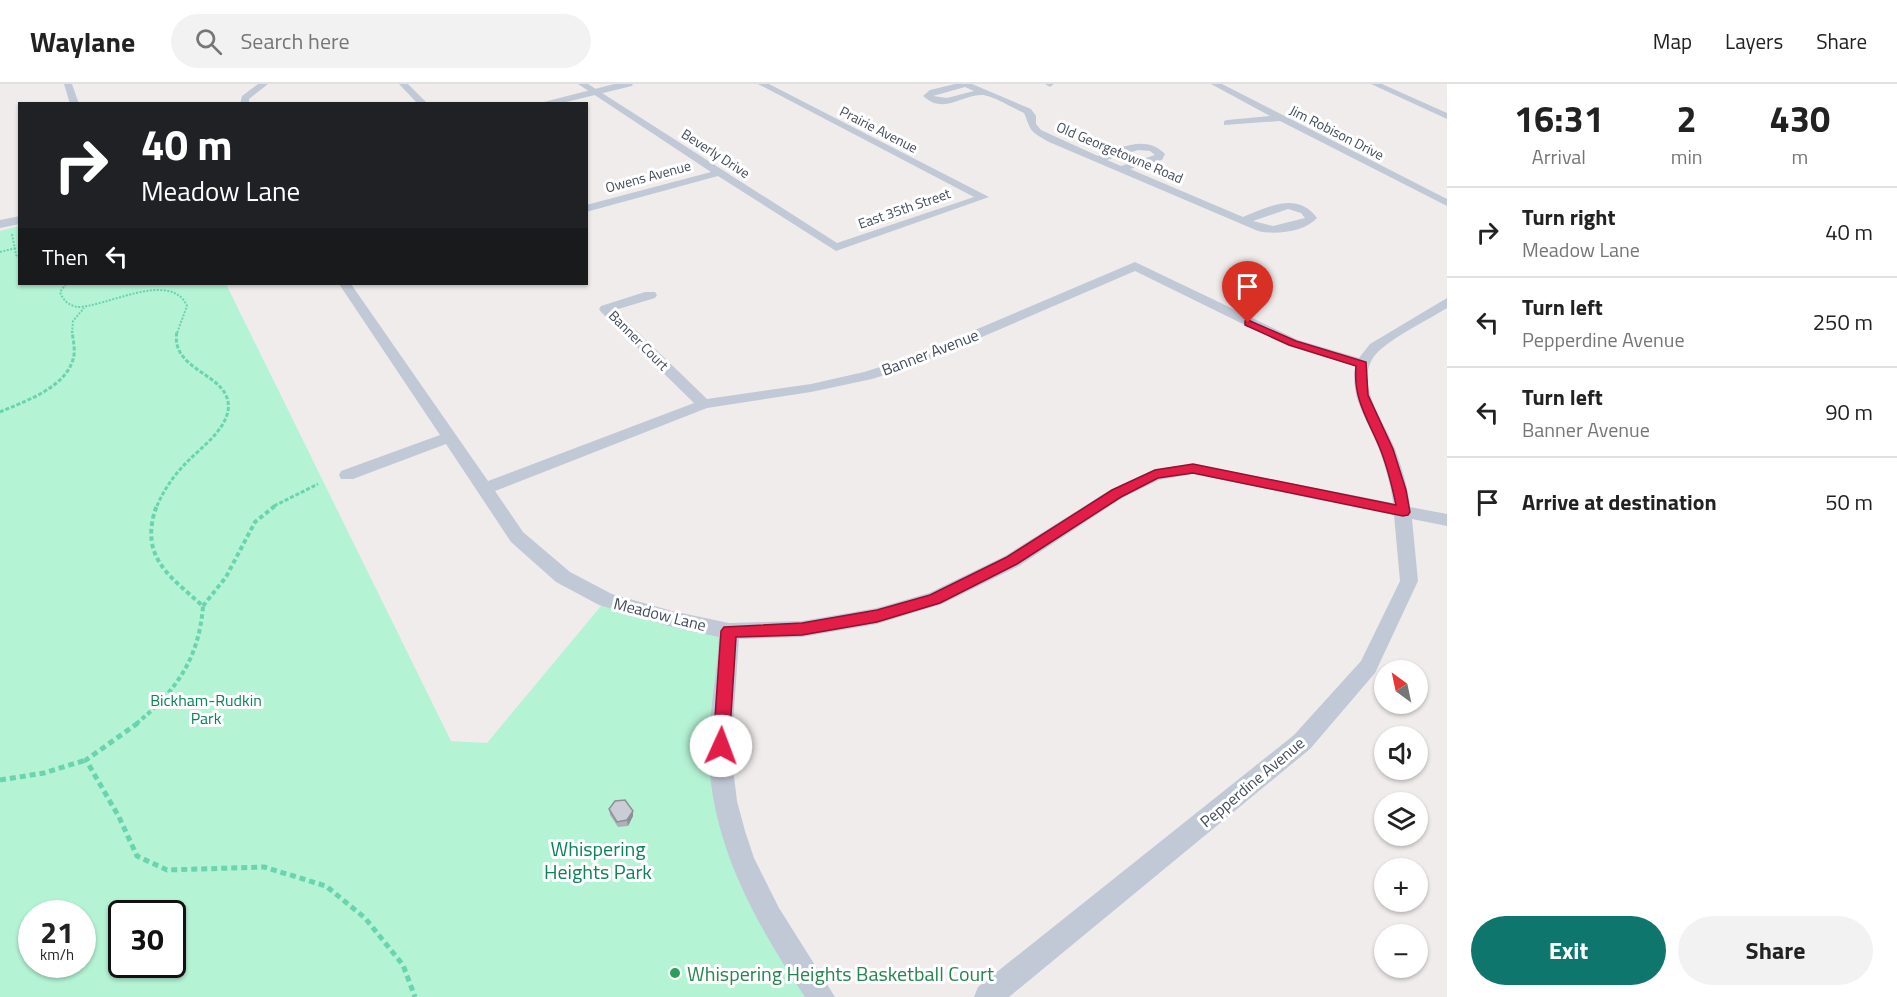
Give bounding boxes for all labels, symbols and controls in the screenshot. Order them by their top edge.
search box [171,14,591,68]
text: Waylane [30,20,135,63]
text: Search here [240,24,350,58]
icon: search [192,25,225,58]
text: Map [1653,25,1692,57]
text: Layers [1725,25,1783,57]
text: Share [1816,25,1867,57]
text: 16:31 [1514,91,1604,146]
text: 2 [1677,91,1697,146]
text: 430 [1770,91,1830,146]
street label: Jim Robison Drive [1286,99,1388,165]
street label: Prairie Avenue [836,100,922,158]
text: 40 m [141,112,233,176]
street label: Old Georgetowne Road [1053,116,1187,188]
street label: Beverly Drive [678,123,754,183]
icon: right [42,126,120,204]
text: Arrival [1532,141,1586,172]
text: min [1671,141,1703,172]
text: m [1791,141,1808,172]
street label: Owens Avenue [603,154,693,198]
text: Meadow Lane [141,170,300,211]
street label: East 35th Street [855,182,953,234]
text: Turn right [1522,200,1616,234]
text: 40 m [1825,215,1873,249]
icon: right [1471,216,1504,249]
text: Meadow Lane [1522,234,1640,265]
text: Then [42,240,88,274]
icon: left [100,240,133,273]
pin [1222,261,1273,323]
icon: arrive [1231,270,1264,303]
text: Turn left [1522,290,1603,324]
street label: Banner Court [604,305,674,375]
text: 250 m [1813,305,1873,339]
icon: left [1471,306,1504,339]
street label: Banner Avenue [878,322,982,382]
text: Pepperdine Avenue [1522,324,1684,355]
text: Turn left [1522,380,1603,414]
text: 90 m [1825,395,1873,429]
icon: left [1471,396,1504,429]
text: Banner Avenue [1522,414,1650,445]
text: Arrive at destination [1522,485,1717,519]
text: 50 m [1825,485,1873,519]
icon: arrive [1471,486,1504,519]
street label: Meadow Lane [611,591,709,637]
north arrow [1374,660,1428,714]
map controls [1374,660,1428,978]
park label: Bickham-Rudkin Park [150,688,262,730]
position arrow [689,714,753,778]
button: sound [1374,726,1428,780]
street label: Pepperdine Avenue [1194,731,1310,833]
button: layers [1374,792,1428,846]
park label: Whispering Heights Park [544,833,652,887]
button: + [1374,858,1428,912]
speed limit sign: 30 [108,900,186,978]
text: 21 [40,909,74,955]
button: Exit [1471,916,1666,985]
button: Share [1678,916,1873,985]
button: − [1374,924,1428,978]
text: km/h [40,943,74,966]
place label: Whispering Heights Basketball Court [687,958,994,989]
marker: Whispering Heights Basketball Court [668,966,682,980]

